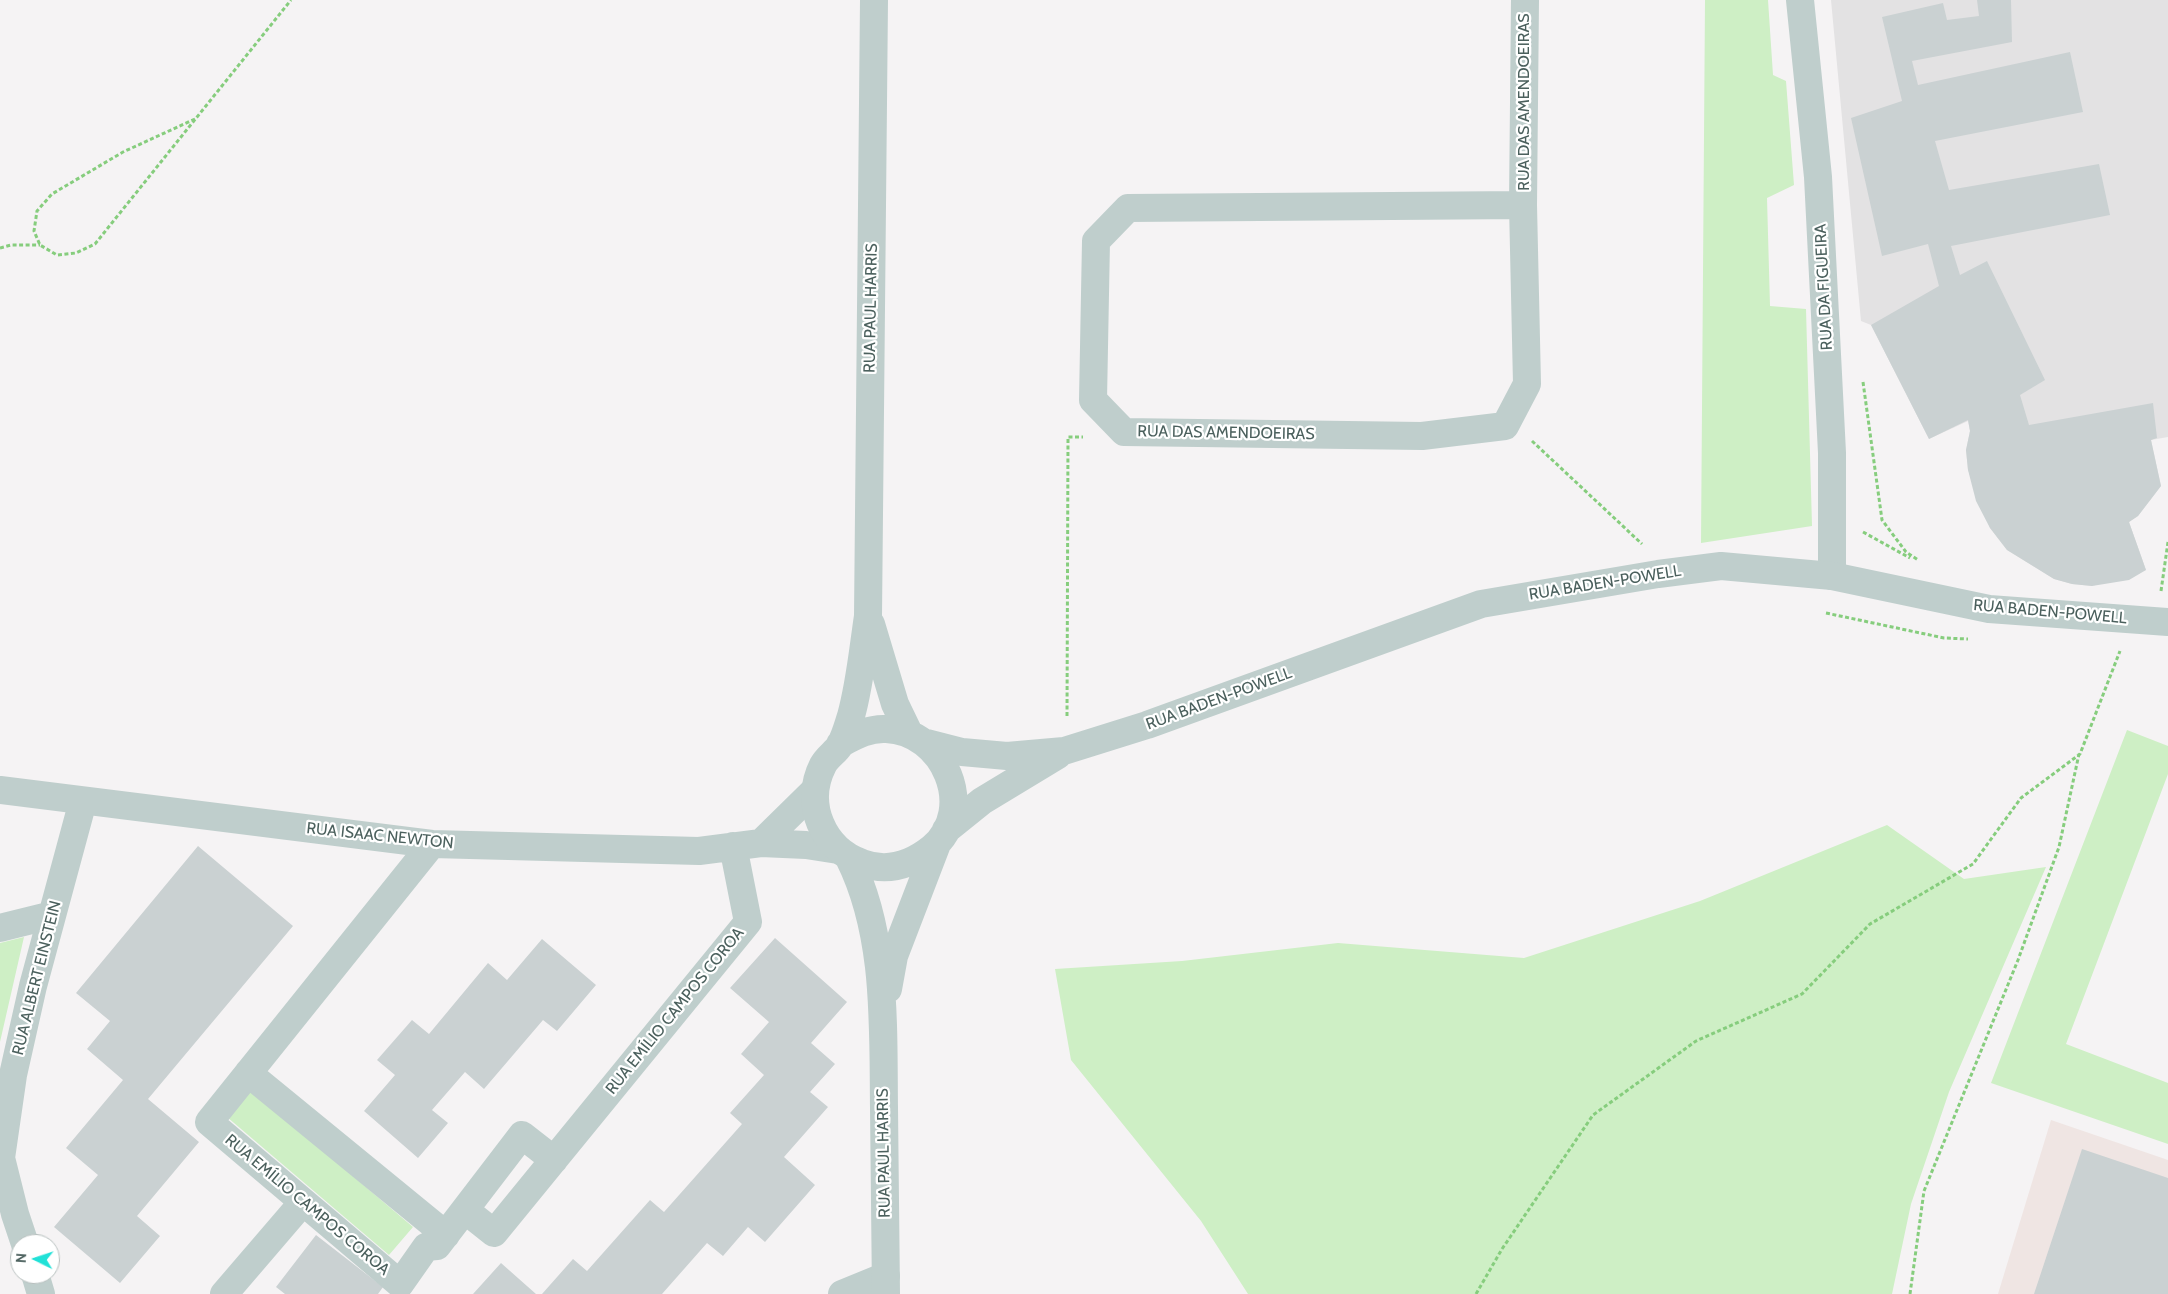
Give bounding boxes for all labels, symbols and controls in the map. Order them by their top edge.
street label: RUA DAS AMENDOEIRAS [1514,13,1534,191]
street label: RUA DA FIGUEIRA [1811,223,1837,351]
street label: RUA PAUL HARRIS [860,243,882,373]
street label: RUA DAS AMENDOEIRAS [1137,422,1315,444]
street label: RUA BADEN-POWELL [1528,561,1682,605]
street label: RUA BADEN-POWELL [1973,596,2127,628]
street label: RUA BADEN-POWELL [1143,664,1295,734]
street label: RUA ISAAC NEWTON [305,819,455,853]
street label: RUA ALBERT EINSTEIN [9,899,65,1057]
street label: RUA EMÍLIO CAMPOS COROA [602,924,748,1098]
street label: RUA PAUL HARRIS [873,1088,895,1218]
street label: RUA EMÍLIO CAMPOS COROA [221,1130,393,1280]
north arrow [10,1234,60,1284]
text: N [12,1252,30,1264]

